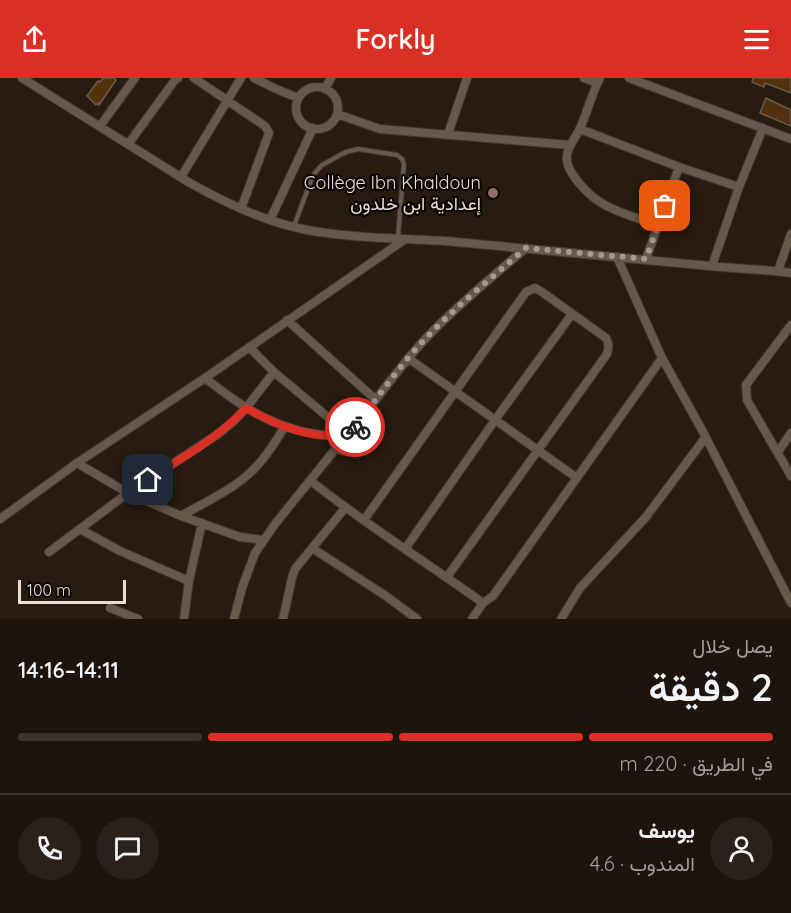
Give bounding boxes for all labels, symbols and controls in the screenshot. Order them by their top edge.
text: Forkly [356,22,435,56]
icon: share [18,23,51,56]
icon: menu [740,23,773,56]
place label: Collège Ibn Khaldoun إعدادية ابن خلدون [304,171,481,216]
pin [639,180,690,231]
marker: Collège Ibn Khaldoun إعدادية ابن خلدون [486,186,500,200]
icon: bag [648,189,681,222]
courier [325,397,385,457]
icon: bike [339,411,372,444]
pin [122,454,173,505]
icon: home [131,463,164,496]
scale bar [18,577,126,604]
text: 100 m [27,580,71,600]
text: يصل خلال [692,633,773,658]
text: 14:11–14:16 [18,656,119,684]
text: 2 دقيقة [649,662,773,711]
text: في الطريق · 220 m [620,751,773,776]
text: يوسف [639,816,695,844]
button: phone [18,817,81,880]
button: chat [96,817,159,880]
button: person [710,817,773,880]
text: المندوب · 4.6 [590,851,695,876]

